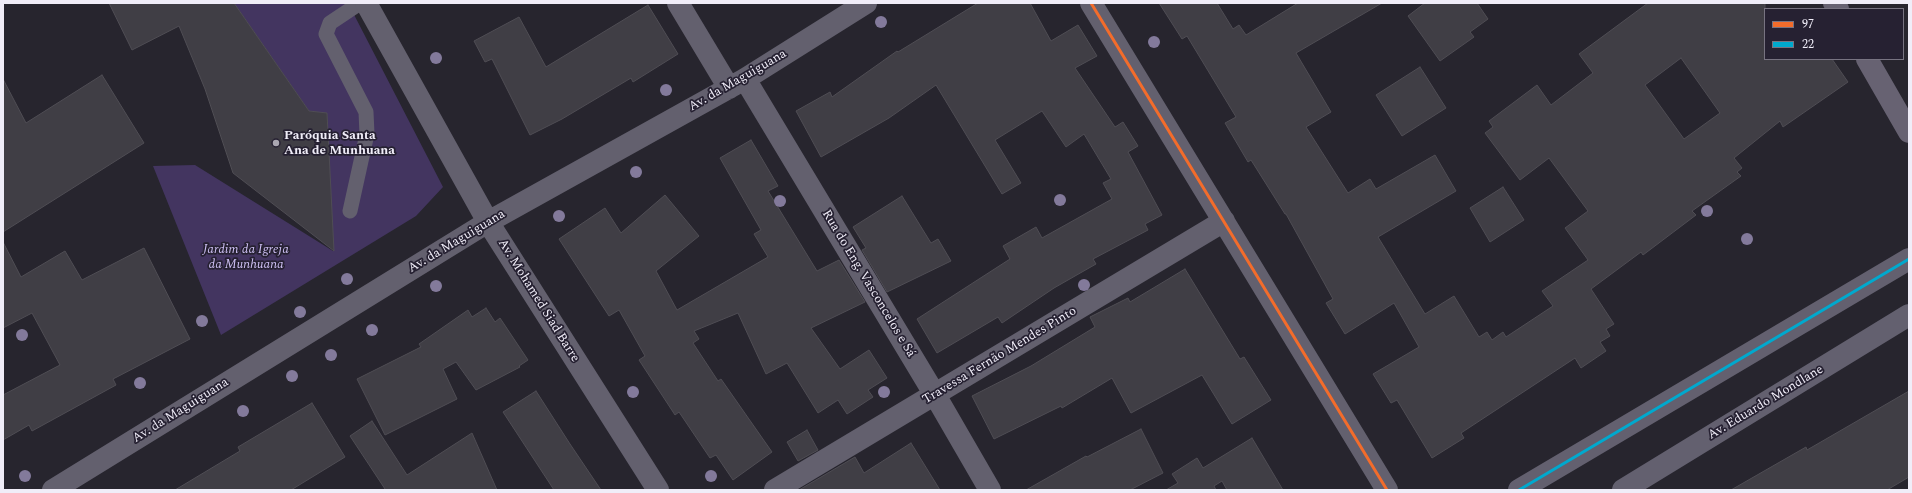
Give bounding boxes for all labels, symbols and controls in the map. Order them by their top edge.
legend [1764,8,1904,60]
text: 97 [1802,15,1814,34]
text: 22 [1802,35,1814,54]
street label: Av. da Maguiguana [686,47,790,115]
place label: Paróquia Santa Ana de Munhuana [284,128,395,159]
marker: Paróquia Santa Ana de Munhuana [271,138,281,148]
street label: Av. da Maguiguana [406,207,508,277]
street label: Rua do Eng. Vasconcelos e Sá [818,207,918,361]
street label: Av. Mohamed Siad Barre [494,237,582,365]
park label: Jardim da Igreja da Munhuana [203,242,289,273]
street label: Travessa Fernão Mendes Pinto [920,304,1080,408]
street label: Av. Eduardo Mondlane [1705,362,1827,444]
street label: Av. da Maguiguana [130,375,232,447]

